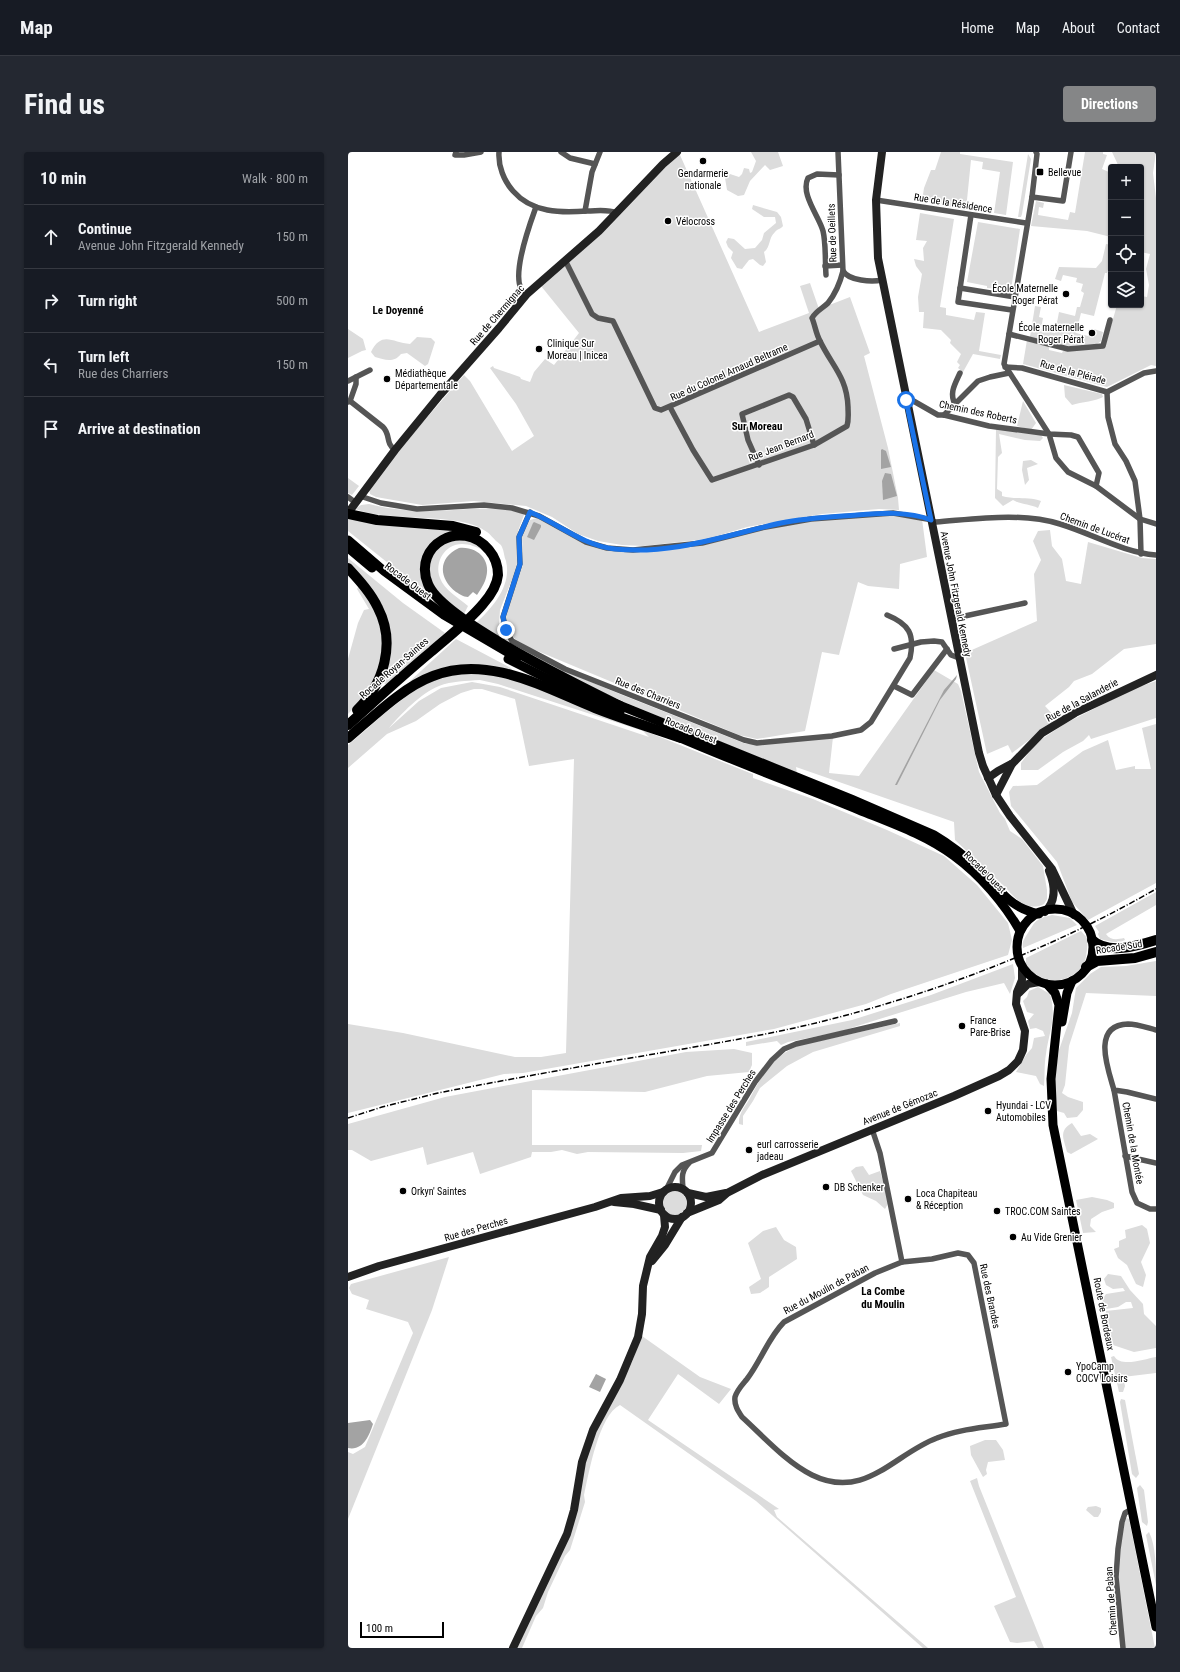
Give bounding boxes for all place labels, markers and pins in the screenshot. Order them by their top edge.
marker: Gendarmerie nationale [698,156,708,166]
marker: Bellevue [1035,167,1045,177]
place label: Bellevue [1048,167,1081,178]
place label: Gendarmerie nationale [678,168,729,191]
marker: Vélocross [663,216,673,226]
place label: Vélocross [676,216,716,227]
place label: École Maternelle Roger Pérat [992,282,1058,306]
marker: École Maternelle Roger Pérat [1061,289,1071,299]
place label: École maternelle Roger Pérat [1018,321,1084,345]
marker: École maternelle Roger Pérat [1087,328,1097,338]
place label: Clinique Sur Moreau | Inicea [547,338,608,361]
marker: Clinique Sur Moreau | Inicea [534,344,544,354]
place label: Médiathèque Départementale [395,368,458,391]
marker: Médiathèque Départementale [382,374,392,384]
place label: France Pare-Brise [970,1015,1011,1038]
marker: France Pare-Brise [957,1021,967,1031]
place label: Hyundai - LCV Automobiles [996,1100,1051,1123]
marker: Hyundai - LCV Automobiles [983,1106,993,1116]
place label: eurl carrosserie jadeau [756,1139,819,1162]
marker: eurl carrosserie jadeau [744,1145,754,1155]
marker: DB Schenker [821,1182,831,1192]
place label: DB Schenker [834,1182,884,1193]
marker: Orkyn' Saintes [398,1186,408,1196]
place label: Orkyn' Saintes [411,1186,467,1197]
place label: Loca Chapiteau & Réception [916,1188,977,1211]
marker: Loca Chapiteau & Réception [903,1194,913,1204]
marker: TROC.COM Saintes [992,1206,1002,1216]
place label: TROC.COM Saintes [1005,1206,1081,1217]
marker: Au Vide Grenier [1008,1232,1018,1242]
place label: Au Vide Grenier [1021,1232,1082,1243]
place label: YpoCamp COCV Loisirs [1076,1361,1128,1384]
marker: YpoCamp COCV Loisirs [1063,1367,1073,1377]

